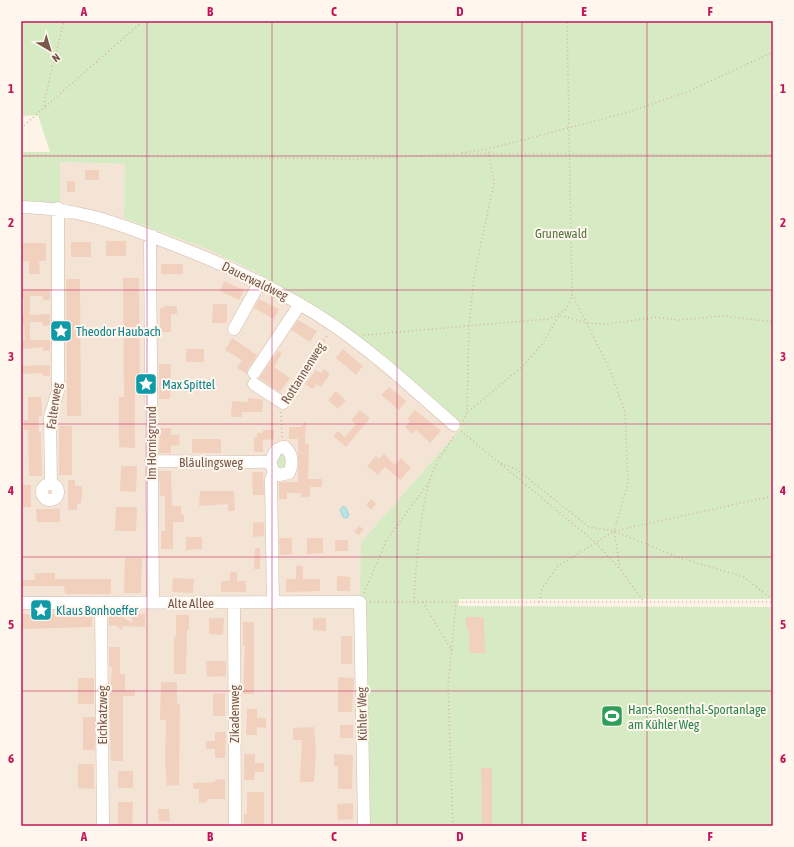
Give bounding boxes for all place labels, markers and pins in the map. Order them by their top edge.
place icon: Theodor Haubach [48,318,74,344]
place label: Theodor Haubach [76,324,161,339]
place icon: Max Spittel [133,371,159,397]
place label: Max Spittel [162,377,216,392]
place icon: Klaus Bonhoeffer [28,597,54,623]
place label: Klaus Bonhoeffer [56,603,138,618]
place label: Hans-Rosenthal-Sportanlage am Kühler Weg [628,702,766,732]
sports icon: Hans-Rosenthal-Sportanlage am Kühler Weg [599,703,625,729]

